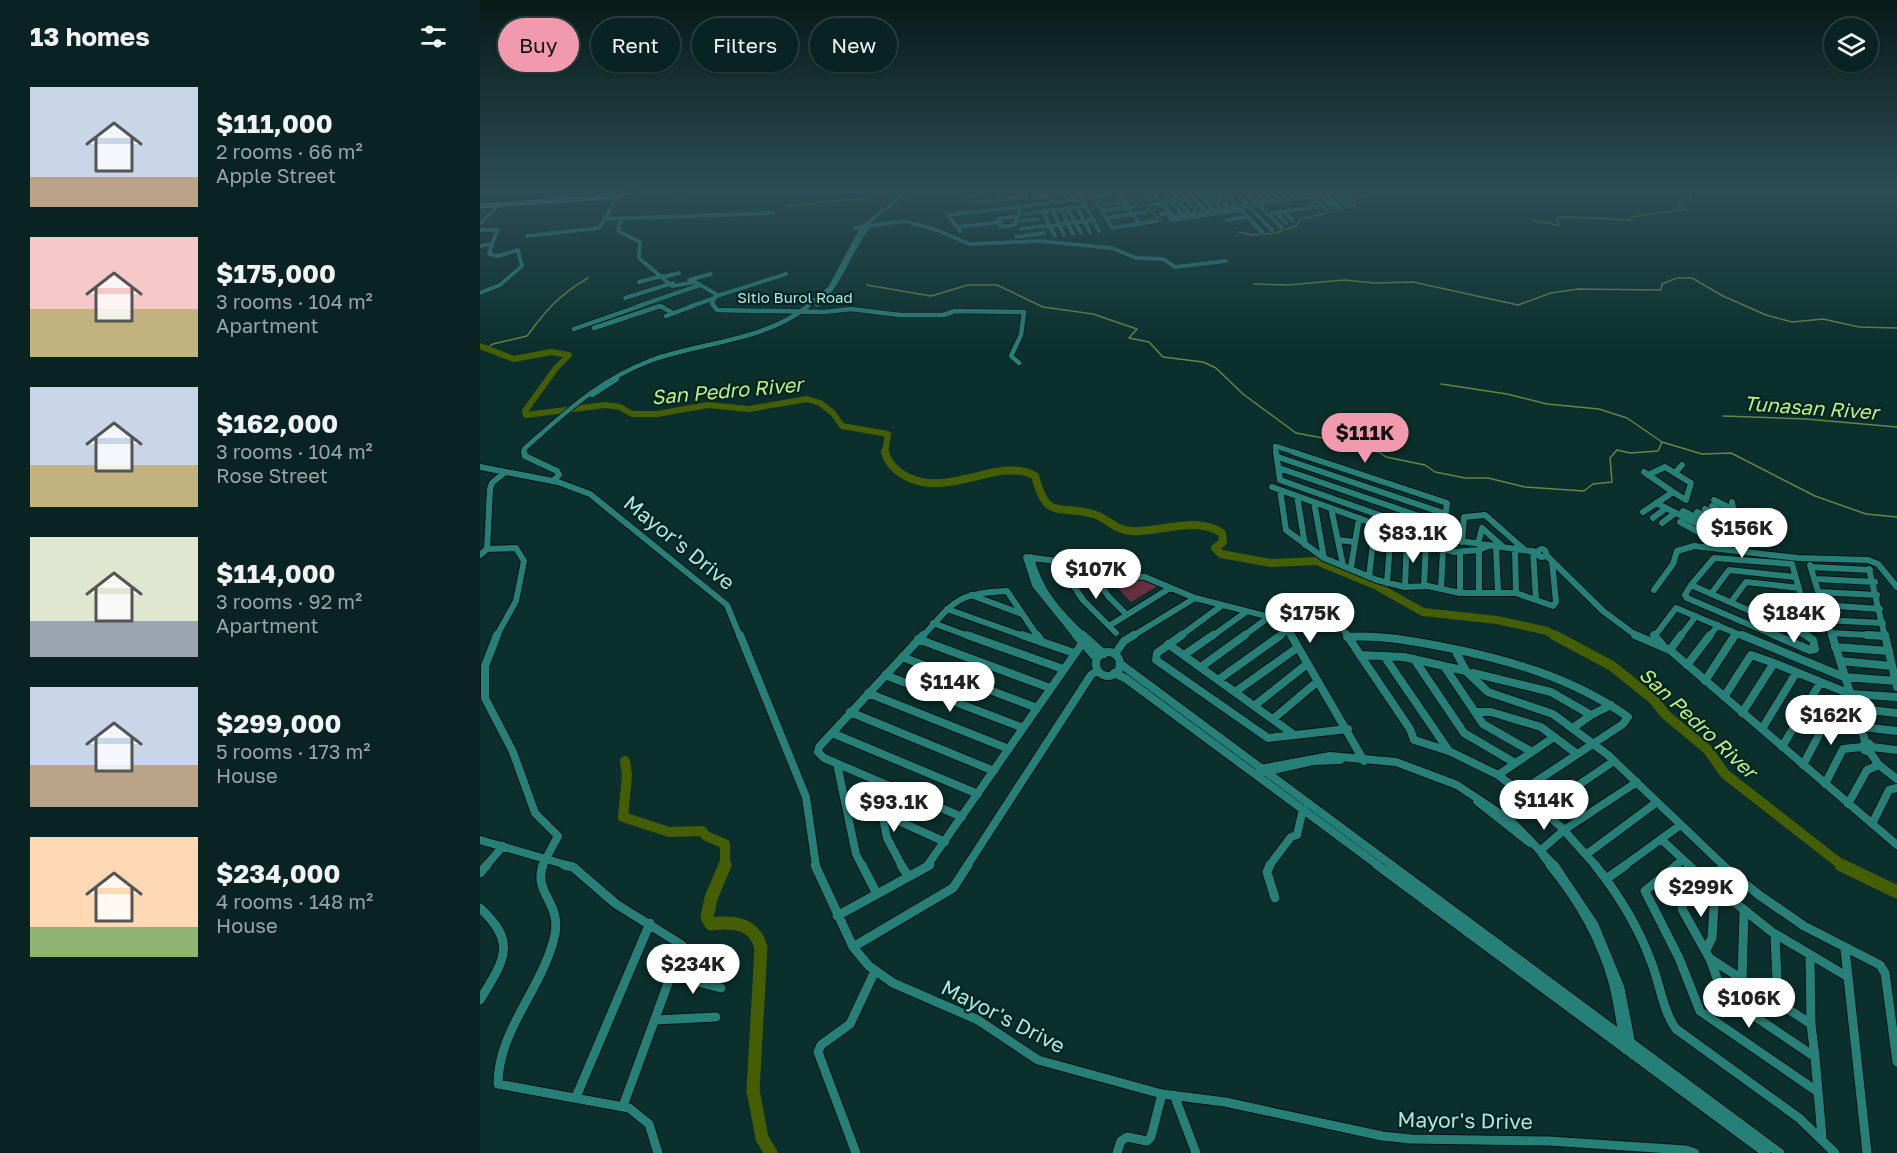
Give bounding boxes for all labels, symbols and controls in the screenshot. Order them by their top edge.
chip: Buy [498,18,579,72]
chip: Rent [591,18,680,72]
chip: Filters [692,18,798,72]
chip: New [810,18,897,72]
map controls [1824,18,1878,72]
button: layers [1824,18,1878,72]
icon: filters [417,20,450,53]
text: 13 homes [30,21,150,52]
text: $111,000 [216,108,333,139]
icon: home [78,111,150,183]
text: 2 rooms · 66 m² [216,139,363,163]
text: Apple Street [216,163,336,187]
text: $175,000 [216,258,336,289]
icon: home [78,261,150,333]
street label: Sitio Burol Road [737,288,853,306]
text: 3 rooms · 104 m² [216,289,373,313]
text: Apartment [216,313,319,337]
water label: San Pedro River [650,371,807,409]
water label: Tunasan River [1743,390,1882,424]
text: $162,000 [216,408,338,439]
icon: home [78,411,150,483]
pin: $111K [1323,413,1407,464]
text: $111K [1336,420,1394,444]
text: 3 rooms · 104 m² [216,439,373,463]
text: Rose Street [216,463,328,487]
street label: Mayor's Drive [619,489,740,595]
pin: $156K [1700,508,1784,559]
pin: $83.1K [1364,513,1462,564]
text: $156K [1710,515,1774,539]
text: $83.1K [1378,520,1448,544]
pin: $107K [1054,549,1138,600]
text: $107K [1065,556,1127,580]
text: $114,000 [216,558,335,589]
icon: home [78,561,150,633]
text: 3 rooms · 92 m² [216,589,362,613]
pin: $175K [1268,593,1352,644]
pin: $184K [1752,593,1836,644]
text: $175K [1279,600,1341,624]
text: $184K [1762,600,1826,624]
text: Apartment [216,613,319,637]
pin: $114K [908,662,992,713]
water label: San Pedro River [1635,662,1765,785]
text: $114K [920,669,981,693]
pin: $162K [1789,695,1873,746]
text: $162K [1799,702,1863,726]
text: $299,000 [216,708,341,739]
icon: home [78,711,150,783]
text: 5 rooms · 173 m² [216,739,370,763]
text: House [216,763,278,787]
pin: $114K [1502,780,1586,831]
pin: $93.1K [845,782,943,833]
text: $114K [1514,787,1575,811]
text: $93.1K [859,789,929,813]
text: $234,000 [216,858,340,889]
icon: home [78,861,150,933]
pin: $299K [1659,867,1743,918]
text: $299K [1668,874,1734,898]
text: 4 rooms · 148 m² [216,889,373,913]
text: House [216,913,278,937]
pin: $234K [651,944,735,995]
text: $234K [661,951,725,975]
street label: Mayor's Drive [937,974,1070,1058]
pin: $106K [1707,978,1791,1029]
text: $106K [1717,985,1781,1009]
street label: Mayor's Drive [1397,1106,1533,1134]

